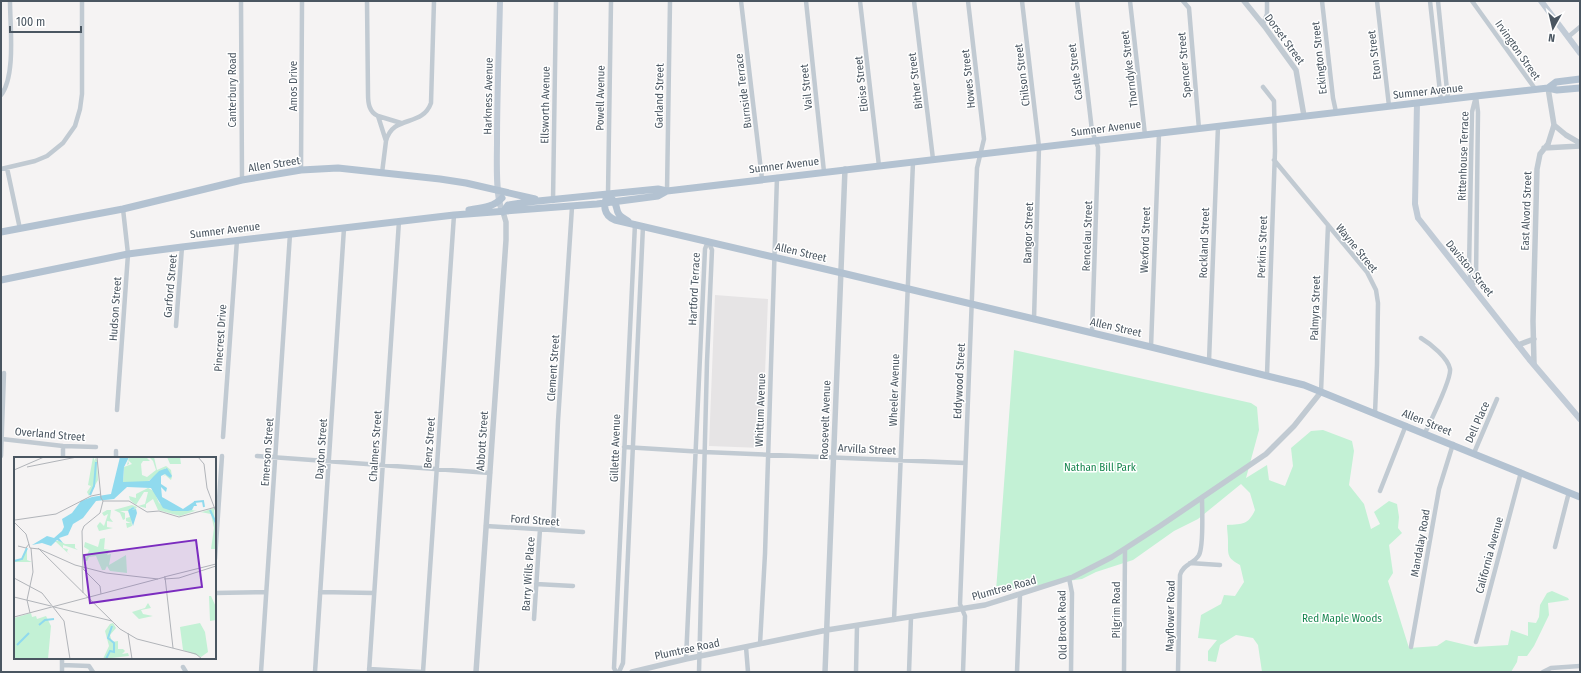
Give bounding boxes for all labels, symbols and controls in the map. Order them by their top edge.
scale bar [10,8,81,34]
north arrow [1533,8,1573,48]
street label: Dorset Street [1262,12,1307,67]
text: 100 m [16,15,45,29]
street label: Irvington Street [1492,18,1543,83]
street label: Eckington Street [1309,20,1330,95]
street label: Thorndyke Street [1118,29,1141,108]
street label: Eton Street [1365,29,1384,80]
street label: Spencer Street [1175,31,1194,98]
text: N [1548,31,1556,44]
street label: Chilson Street [1012,43,1033,107]
street label: Castle Street [1066,43,1085,101]
street label: Howes Street [959,48,978,109]
street label: Bither Street [906,51,925,110]
street label: Canterbury Road [226,52,239,128]
street label: Burnside Terrace [732,53,755,129]
street label: Eloise Street [852,55,871,113]
street label: Harkness Avenue [481,57,496,135]
street label: Amos Drive [287,61,300,111]
street label: Garland Street [652,63,667,129]
street label: Vail Street [798,63,815,110]
street label: Powell Avenue [593,65,608,131]
street label: Ellsworth Avenue [538,66,553,144]
street label: Sumner Avenue [1392,81,1464,102]
street label: Rittenhouse Terrace [1455,111,1472,201]
street label: Sumner Avenue [1070,118,1142,139]
street label: Allen Street [247,154,301,175]
street label: Sumner Avenue [748,155,820,176]
street label: East Alvord Street [1519,171,1534,251]
street label: Rencelau Street [1080,200,1095,272]
street label: Bangor Street [1021,202,1036,264]
street label: Wexford Street [1138,206,1153,273]
street label: Rockland Street [1197,207,1212,279]
street label: Perkins Street [1255,215,1270,279]
street label: Sumner Avenue [189,220,261,241]
street label: Wayne Street [1333,221,1380,276]
street label: Daviston Street [1443,238,1496,299]
street label: Allen Street [774,240,828,265]
street label: Hartford Terrace [686,252,703,326]
street label: Garford Street [161,253,180,318]
street label: Palmyra Street [1308,275,1323,341]
street label: Hudson Street [107,276,124,342]
street label: Pinecrest Drive [212,304,229,372]
street label: Allen Street [1089,315,1143,340]
street label: Clement Street [545,334,562,402]
street label: Eddywood Street [951,342,968,419]
street label: Wheeler Avenue [887,353,902,427]
street label: Whittum Avenue [753,373,768,447]
street label: Roosevelt Avenue [818,380,833,460]
street label: Dell Place [1463,399,1492,445]
street label: Allen Street [1400,407,1454,438]
street label: Chalmers Street [367,410,384,482]
street label: Abbott Street [474,410,491,471]
street label: Gillette Avenue [608,414,623,482]
street label: Emerson Street [259,417,276,487]
street label: Benz Street [421,417,438,469]
street label: Dayton Street [313,418,330,480]
street label: Overland Street [14,425,86,444]
street label: Arvilla Street [838,441,897,458]
inset map [14,457,216,659]
park label: Nathan Bill Park [1064,461,1137,474]
street label: Mandalay Road [1408,508,1433,578]
street label: Ford Street [510,512,560,529]
street label: California Avenue [1473,515,1506,595]
street label: Barry Wills Place [519,536,538,612]
street label: Plumtree Road [970,574,1038,603]
street label: Mayflower Road [1163,580,1178,652]
street label: Pilgrim Road [1110,581,1123,639]
street label: Old Brook Road [1055,590,1070,660]
park label: Red Maple Woods [1302,612,1382,625]
street label: Plumtree Road [653,636,721,663]

